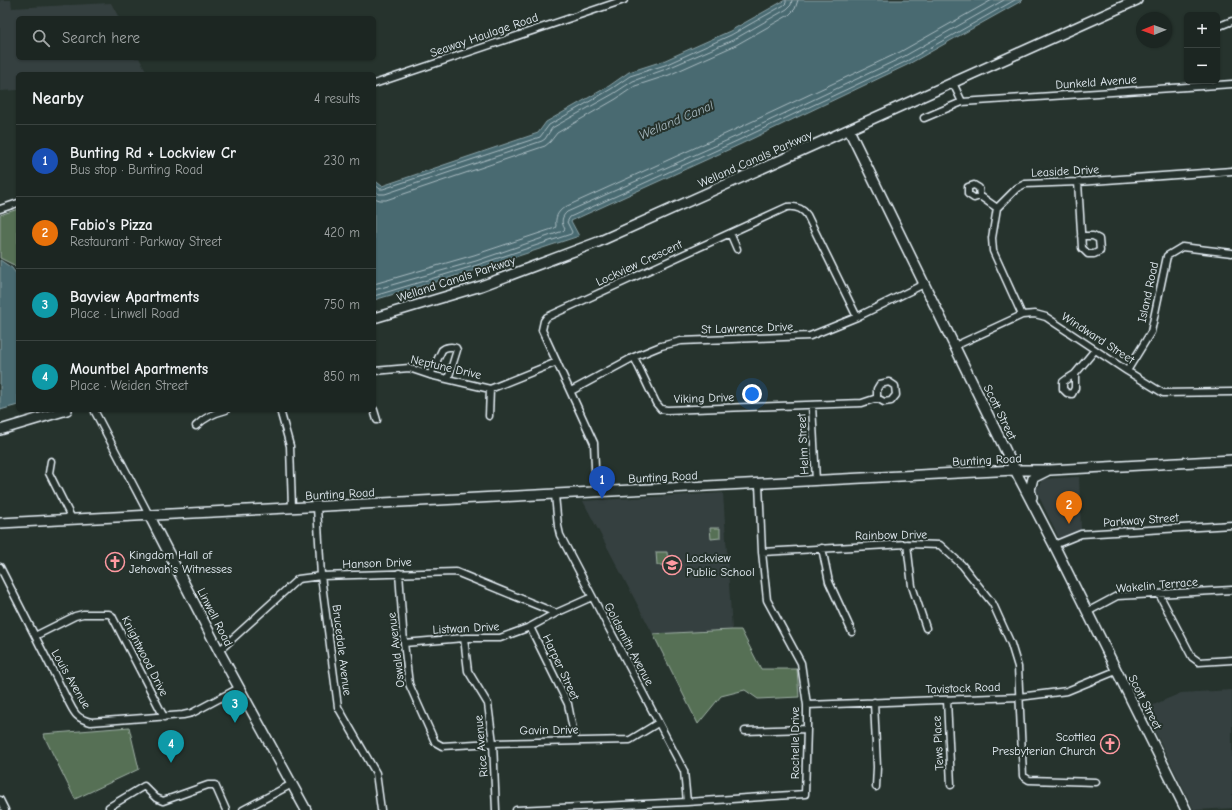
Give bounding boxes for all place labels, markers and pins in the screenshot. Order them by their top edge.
pin: 1 [589,466,615,499]
pin: 2 [1056,491,1082,524]
place label: Kingdom Hall of Jehovah's Witnesses [129,548,232,576]
church icon: Kingdom Hall of Jehovah's Witnesses [104,551,126,573]
place label: Lockview Public School [686,551,755,579]
school or university icon: Lockview Public School [661,554,683,576]
pin: 3 [222,690,248,723]
pin: 4 [158,730,184,763]
place label: Scottlea Presbyterian Church [992,730,1096,758]
church icon: Scottlea Presbyterian Church [1099,733,1121,755]

